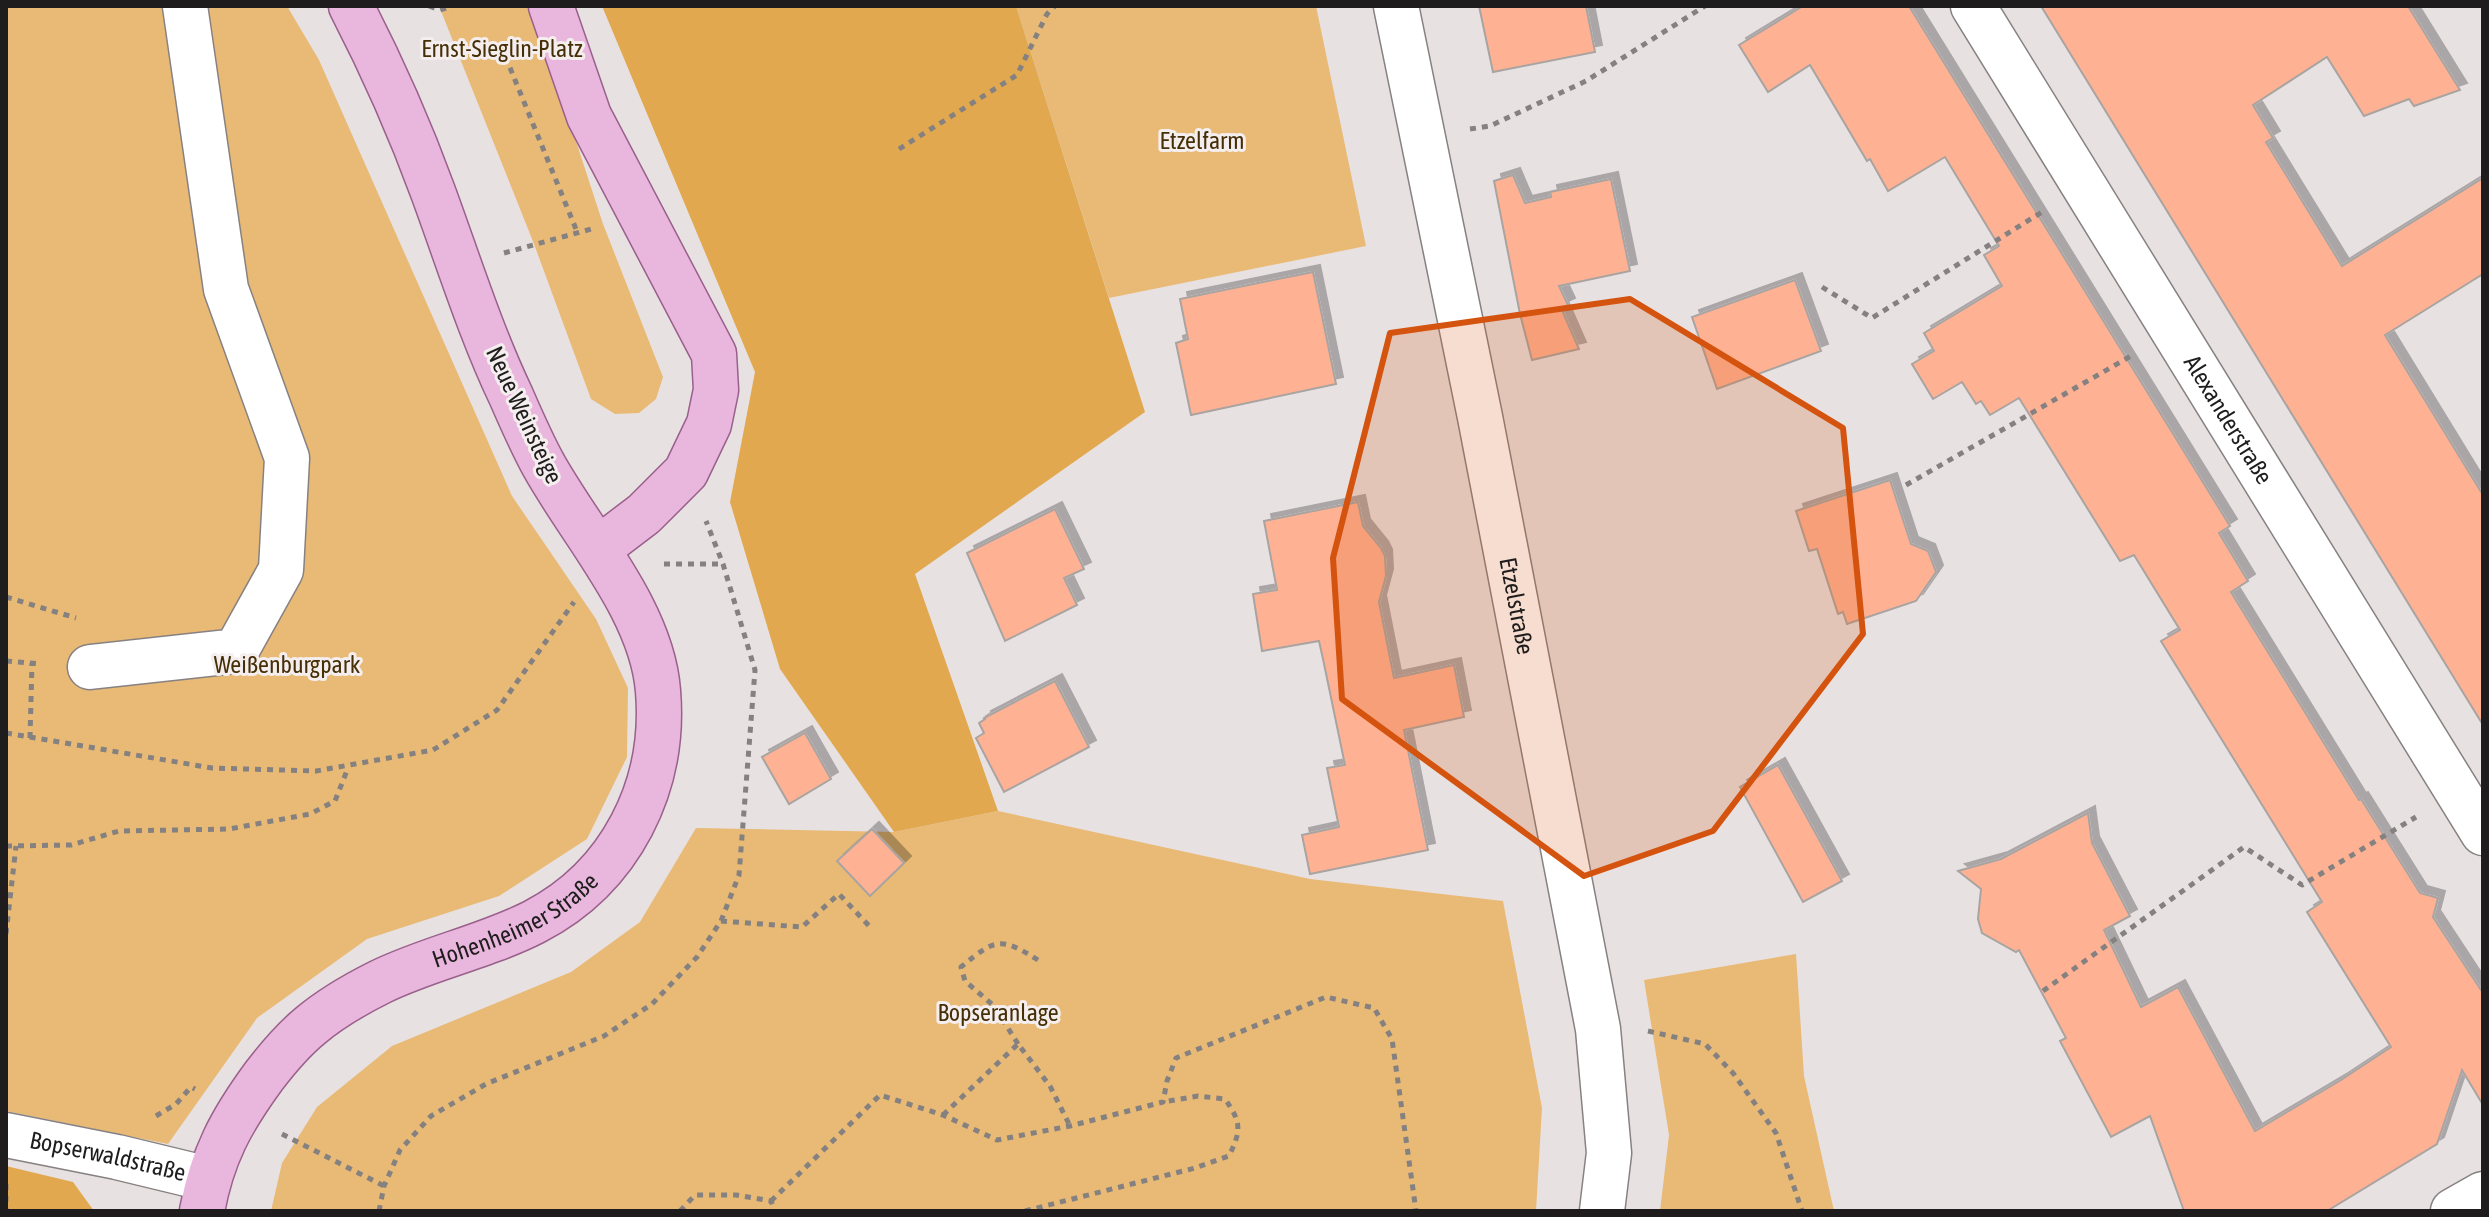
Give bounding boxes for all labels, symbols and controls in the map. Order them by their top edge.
park label: Ernst-Sieglin-Platz [421,35,583,62]
park label: Etzelfarm [1160,127,1244,154]
street label: Neue Weinsteige [481,342,568,488]
street label: Alexanderstraße [2179,350,2278,489]
street label: Etzelstraße [1494,555,1539,657]
park label: Weißenburgpark [214,651,361,678]
street label: Hohenheimer Straße [429,867,603,973]
park label: Bopseranlage [937,999,1059,1026]
street label: Bopserwaldstraße [28,1126,189,1186]

